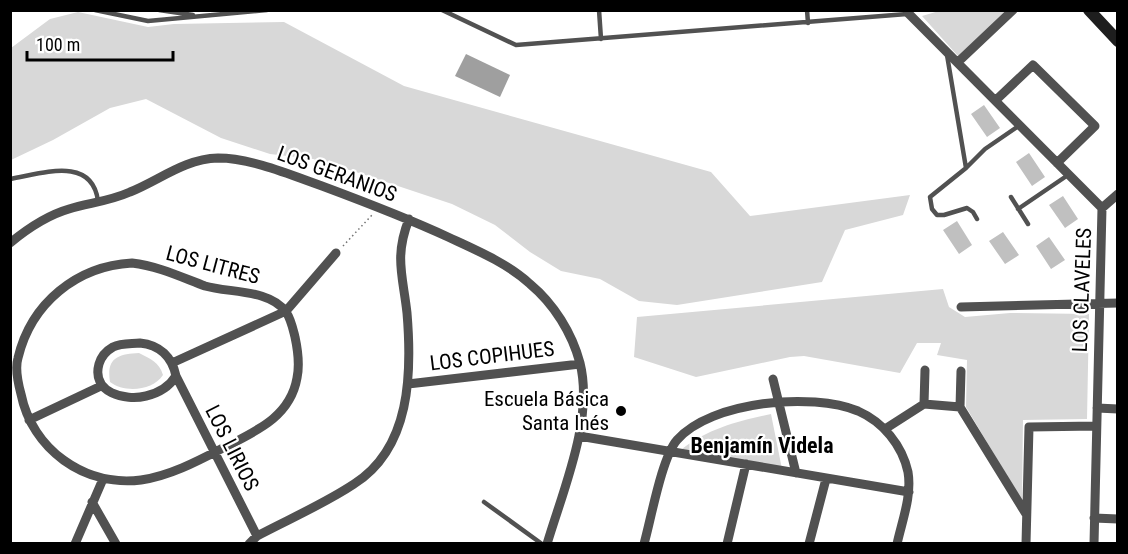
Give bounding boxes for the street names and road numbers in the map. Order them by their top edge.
street label: LOS GERANIOS [274,141,400,207]
street label: LOS CLAVELES [1068,227,1096,353]
street label: LOS LITRES [164,241,263,289]
street label: LOS COPIHUES [428,336,556,376]
street label: LOS LIRIOS [200,401,264,495]

